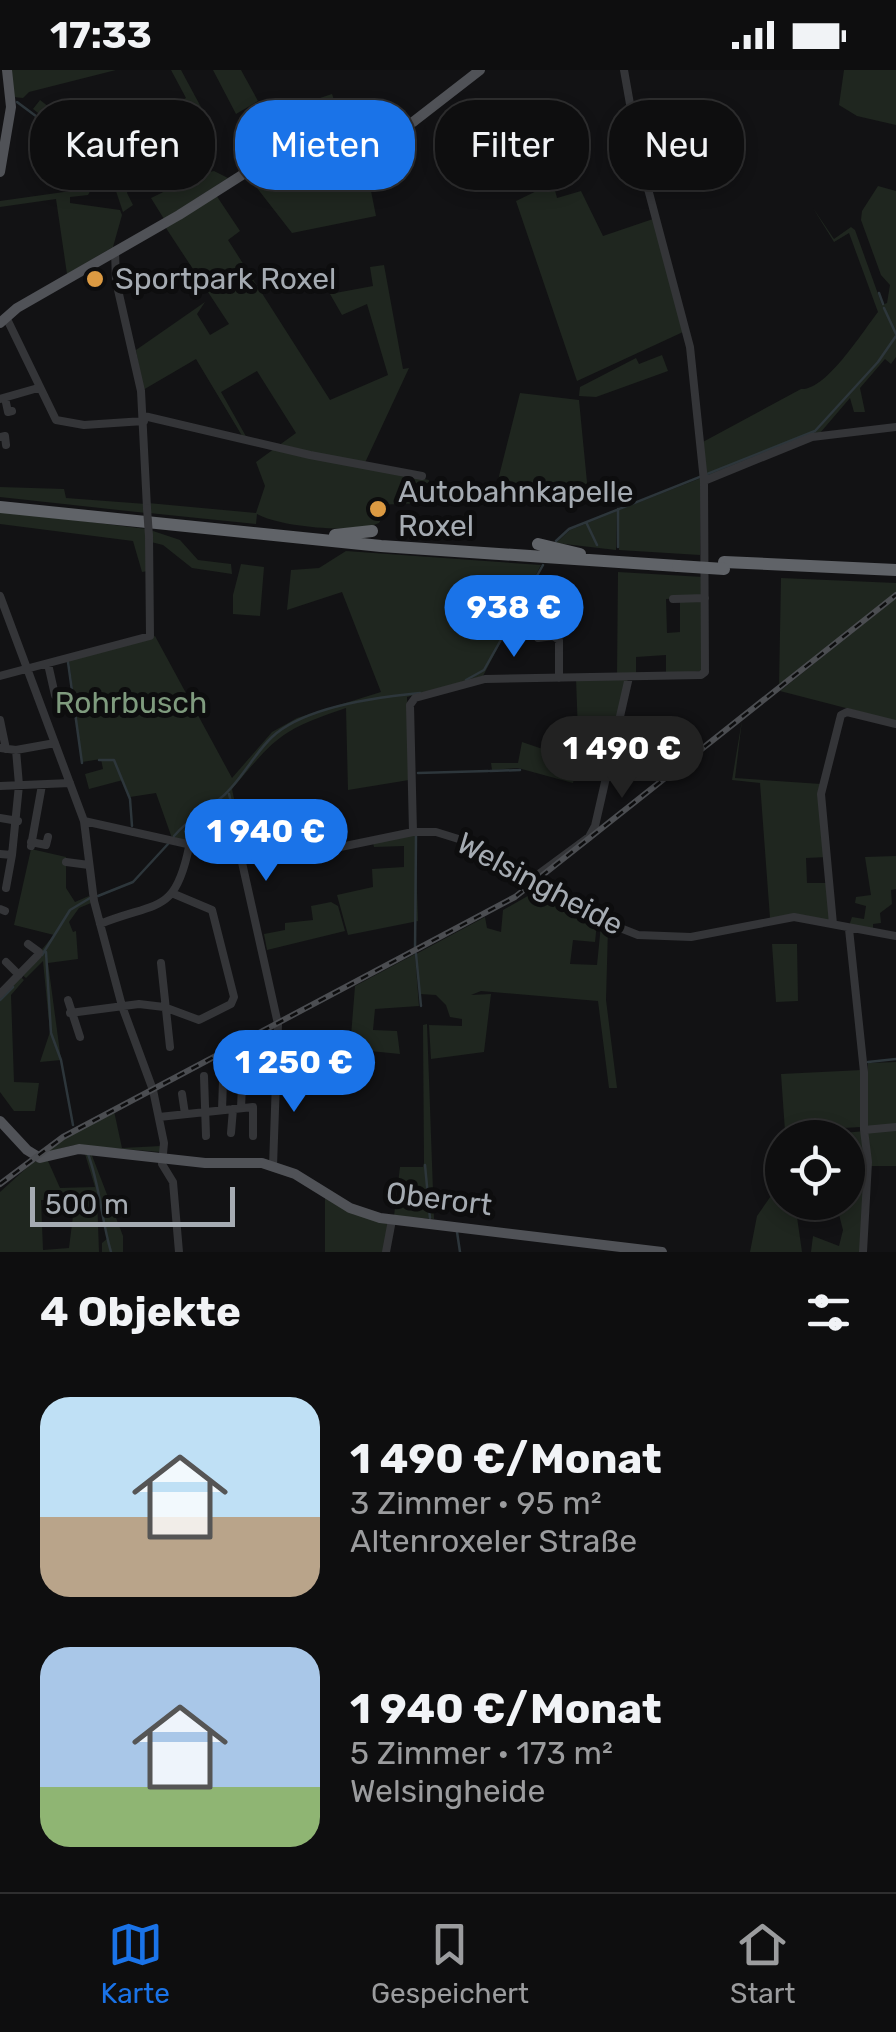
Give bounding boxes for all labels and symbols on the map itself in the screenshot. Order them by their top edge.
place label: Sportpark Roxel [115,261,336,297]
marker: Sportpark Roxel [84,268,106,290]
place label: Autobahnkapelle Roxel [398,474,634,544]
marker: Autobahnkapelle Roxel [367,498,389,520]
pin: 938 € [444,575,584,660]
park label: Rohrbusch [55,685,207,721]
pin: 1 490 € [530,716,714,801]
pin: 1 940 € [174,799,358,884]
street label: Welsingheide [451,825,629,943]
pin: 1 250 € [202,1030,386,1115]
street label: Oberort [384,1175,494,1223]
scale bar [30,1182,235,1226]

